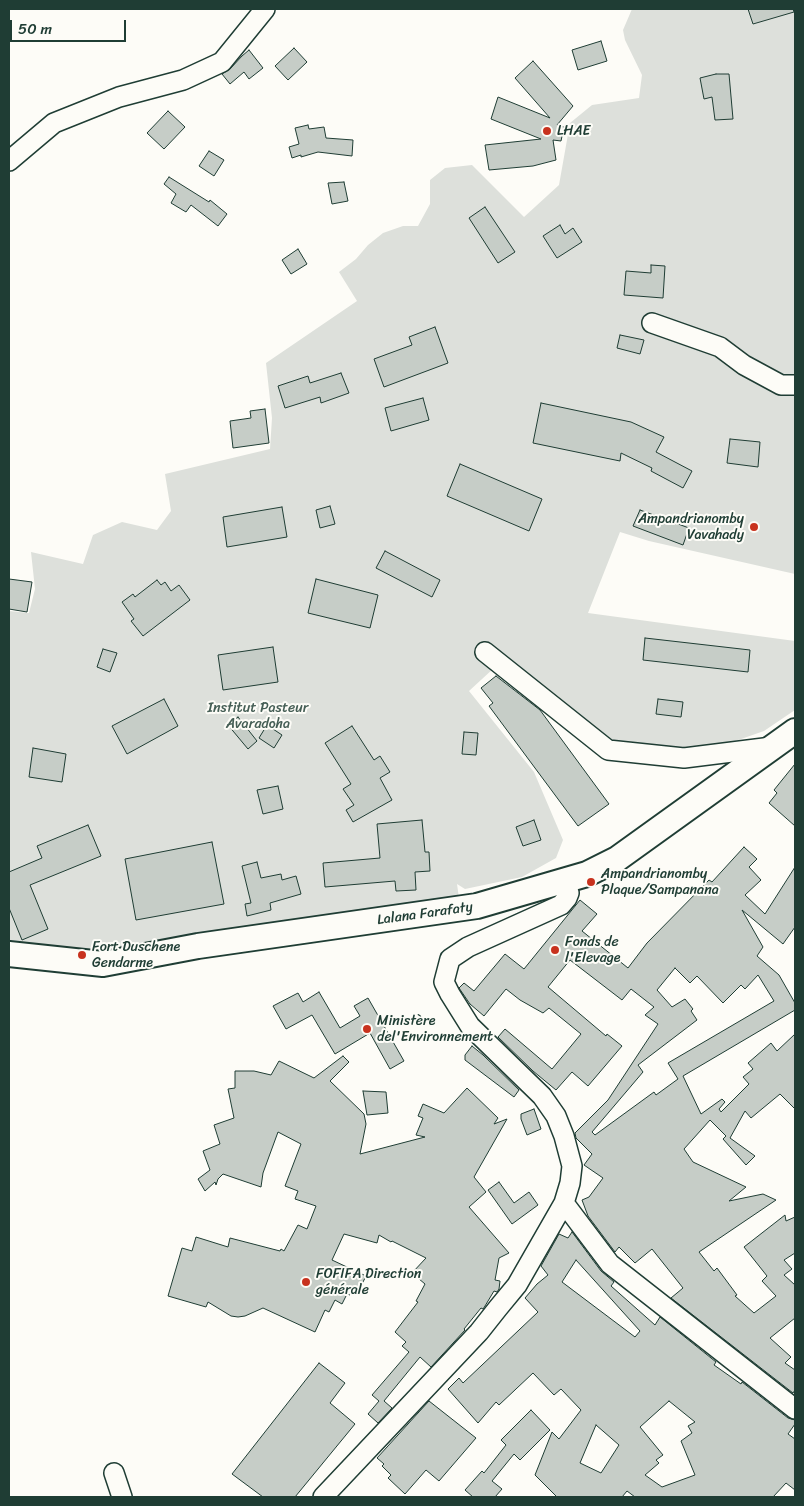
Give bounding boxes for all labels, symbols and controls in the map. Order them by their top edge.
scale bar [12,10,129,42]
text: 50 m [18,16,52,42]
place label: LHAE [557,123,590,139]
marker: LHAE [541,125,553,137]
place label: Ampandrianomby Vavahady [638,511,744,544]
marker: Ampandrianomby Vavahady [748,521,760,533]
park label: Institut Pasteur Avaradoha [208,700,308,732]
place label: Ampandrianomby Plaque/Sampanana [601,866,719,899]
marker: Ampandrianomby Plaque/Sampanana [585,876,597,888]
street label: Lalana Farafaty [376,899,474,929]
place label: Fonds de l'Elevage [565,934,621,966]
place label: Fort Duschene Gendarme [92,939,180,972]
marker: Fonds de l'Elevage [549,944,561,956]
marker: Fort Duschene Gendarme [76,949,88,961]
place label: Ministère del'Environnement [377,1013,493,1046]
marker: Ministère del'Environnement [361,1023,373,1035]
place label: FOFIFA Direction générale [316,1266,421,1298]
marker: FOFIFA Direction générale [300,1276,312,1288]

